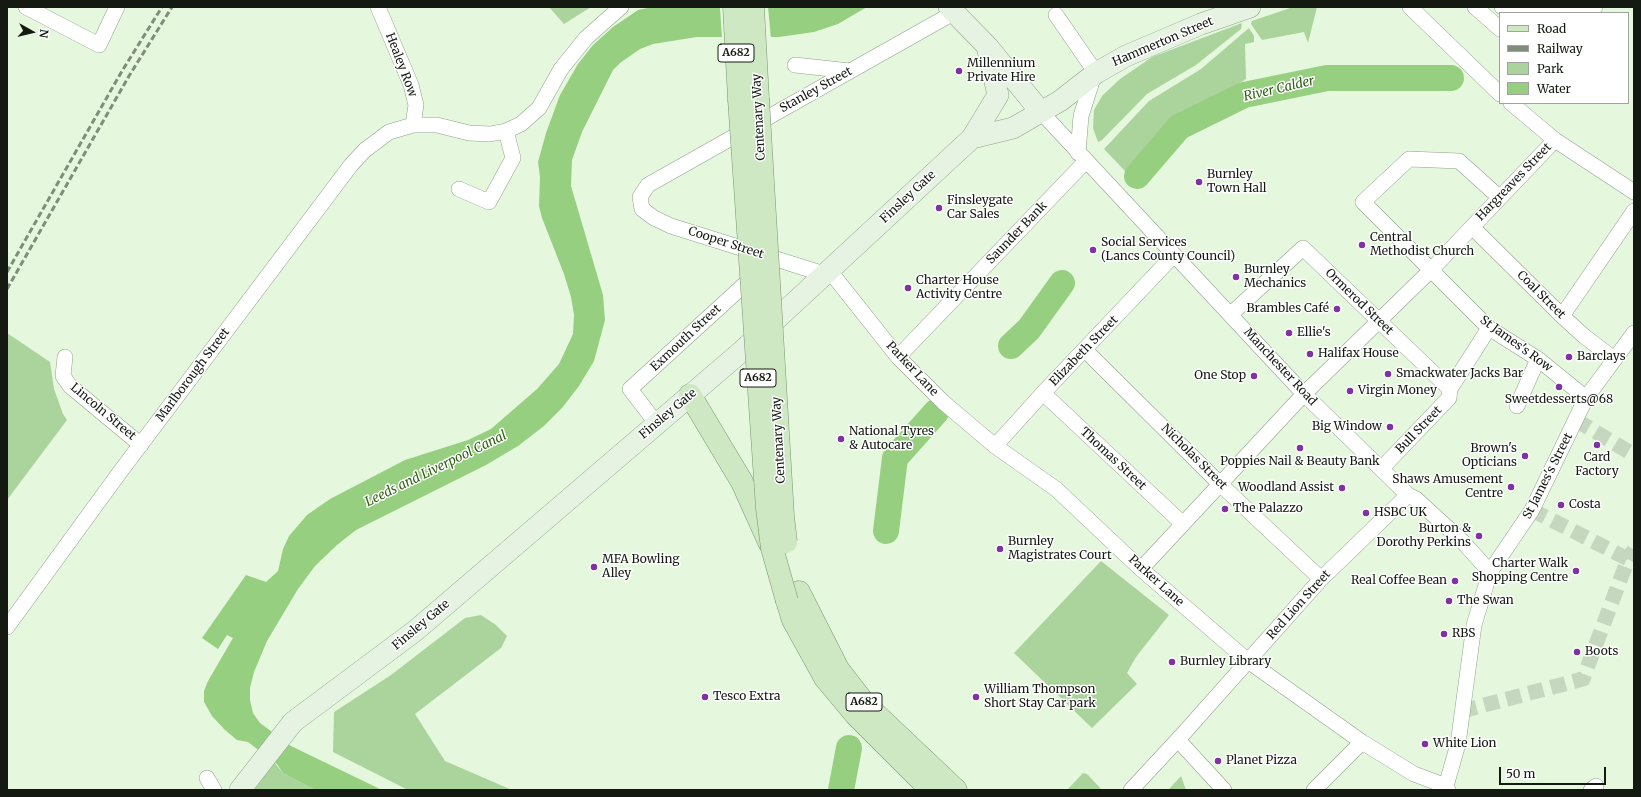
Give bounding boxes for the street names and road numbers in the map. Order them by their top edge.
street label: Hammerton Street [1110,14,1216,70]
street label: Healey Row [382,31,420,99]
road number: A682 [718,44,754,62]
street label: Stanley Street [777,64,855,116]
street label: Centenary Way [750,73,768,161]
street label: Hargreaves Street [1473,140,1555,224]
street label: Finsley Gate [877,168,939,226]
street label: Saunder Bank [984,199,1050,267]
street label: Cooper Street [686,224,766,262]
street label: Ormerod Street [1322,266,1396,338]
street label: Coal Street [1514,268,1568,322]
street label: Exmouth Street [648,302,724,374]
street label: Elizabeth Street [1047,313,1121,389]
street label: St James's Row [1477,313,1555,375]
street label: Manchester Road [1241,325,1319,409]
street label: Marlborough Street [153,326,233,424]
street label: Parker Lane [883,339,941,399]
road number: A682 [740,369,776,387]
street label: Lincoln Street [67,380,139,444]
street label: Finsley Gate [636,386,700,442]
street label: Centenary Way [770,396,788,484]
street label: Bull Street [1393,403,1445,457]
street label: Nicholas Street [1158,421,1230,493]
street label: Thomas Street [1077,425,1149,493]
street label: St James's Street [1520,431,1576,521]
street label: Parker Lane [1125,552,1187,610]
street label: Red Lion Street [1264,567,1334,643]
street label: Finsley Gate [389,597,453,653]
road number: A682 [846,693,882,711]

